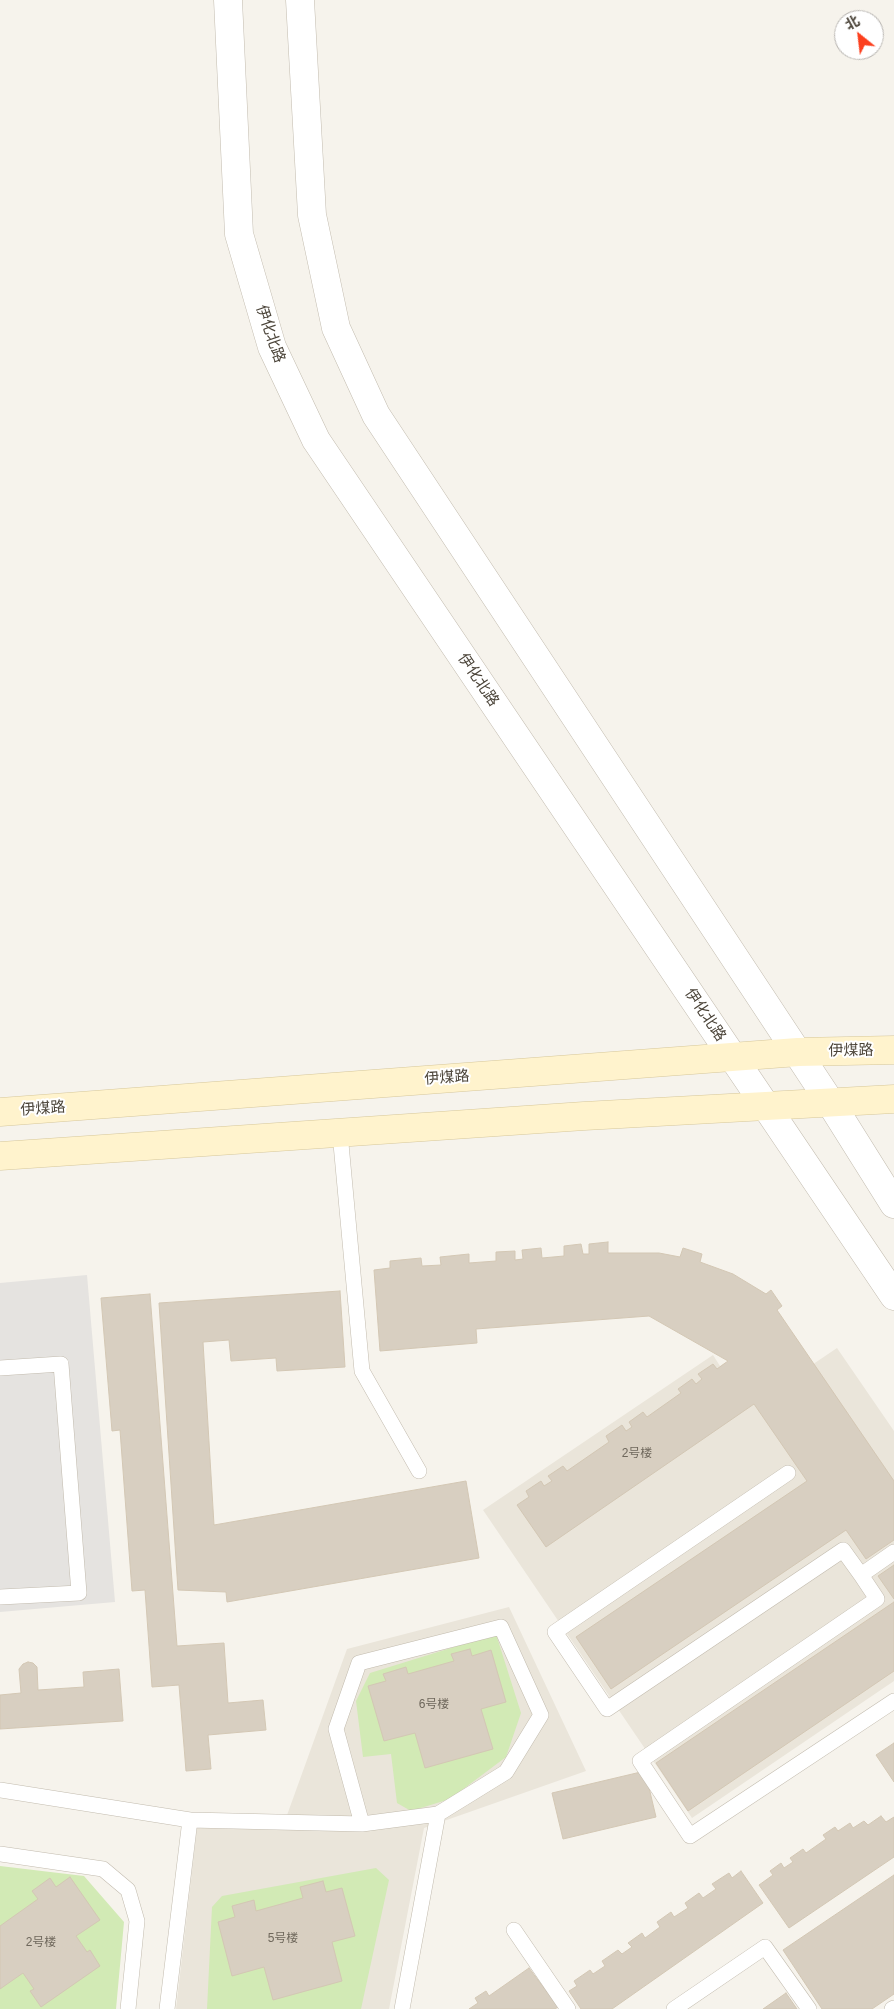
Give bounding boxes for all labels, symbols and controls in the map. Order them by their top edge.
north arrow [834,10,884,60]
text: 北 [842,12,862,33]
street label: 伊化北路 [252,303,288,365]
street label: 伊化北路 [454,650,502,710]
street label: 伊化北路 [681,985,729,1045]
street label: 伊煤路 [828,1042,874,1060]
street label: 伊煤路 [424,1067,470,1089]
street label: 伊煤路 [20,1098,66,1120]
house number: 2号楼 [622,1447,652,1461]
house number: 6号楼 [419,1698,449,1712]
house number: 5号楼 [268,1932,298,1946]
house number: 2号楼 [26,1936,56,1950]

